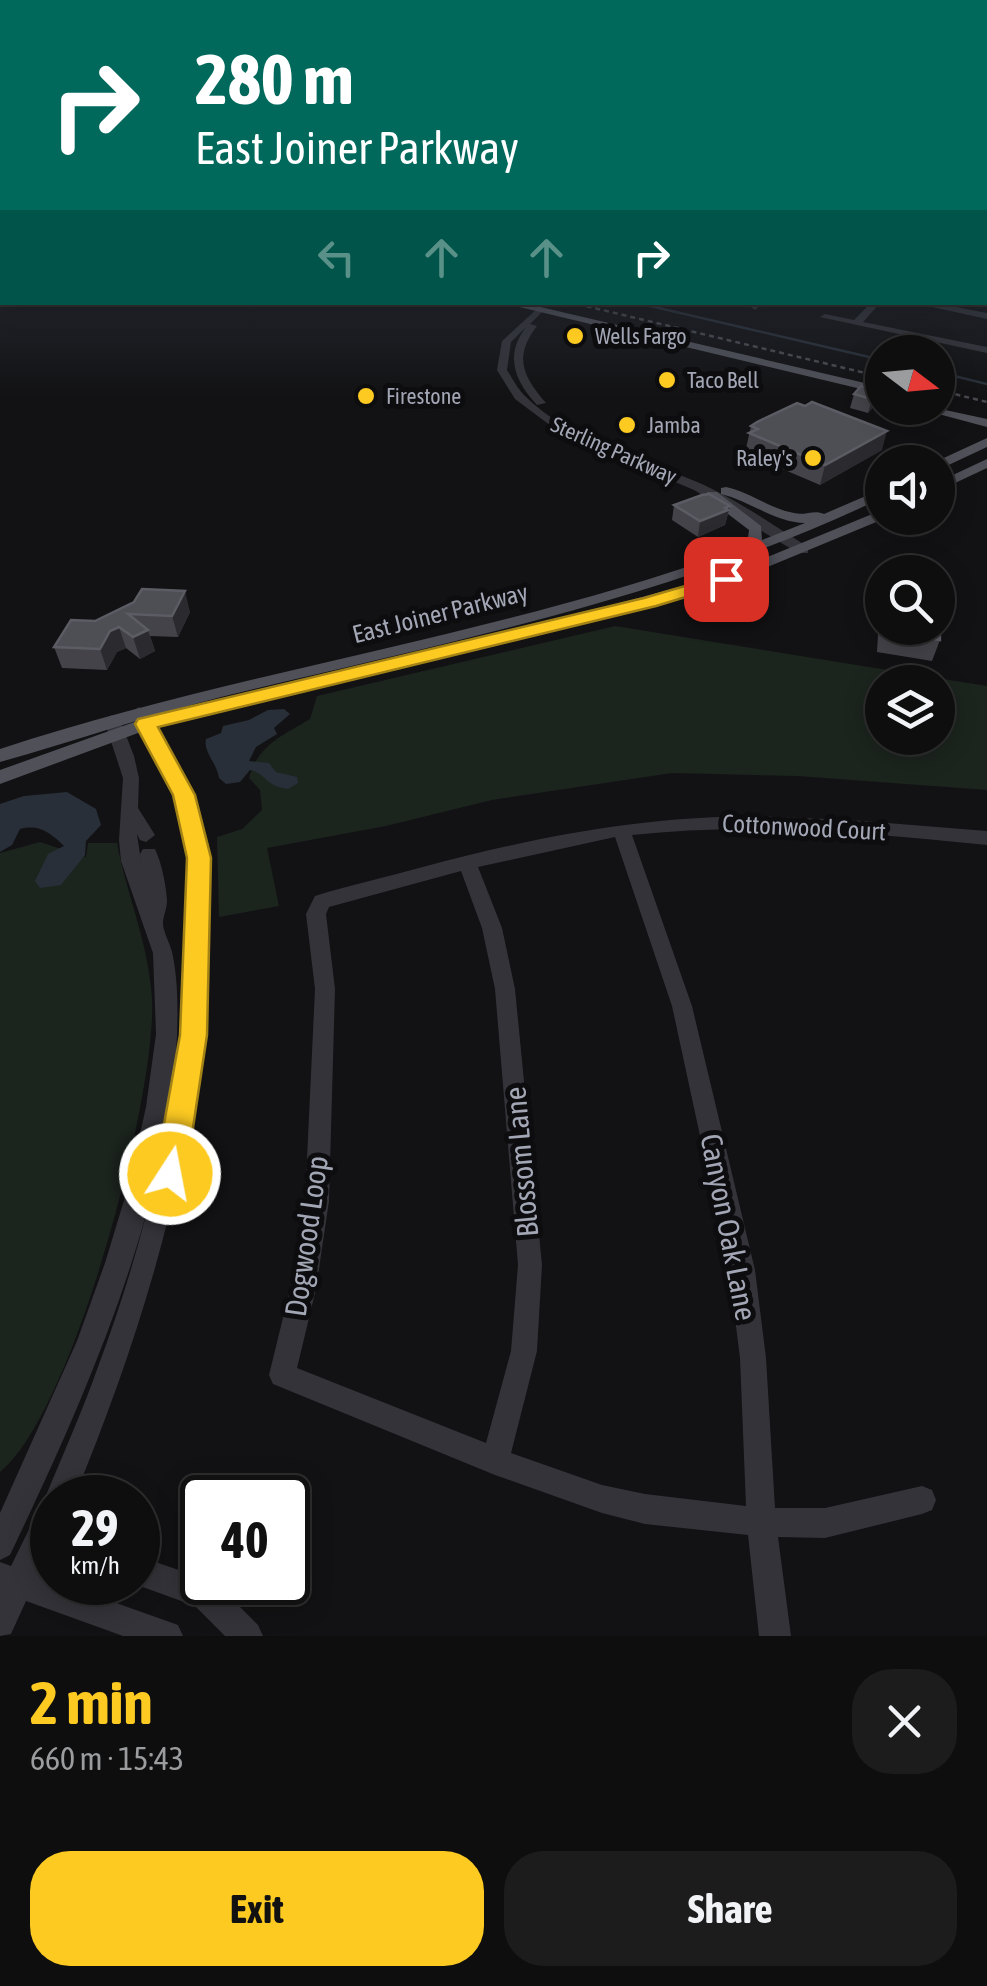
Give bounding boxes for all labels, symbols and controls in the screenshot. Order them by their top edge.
text: 280 m [195,39,354,119]
icon: right [30,40,160,170]
text: East Joiner Parkway [195,122,519,174]
icon: left [309,230,364,285]
icon: ahead [414,230,469,285]
icon: ahead [519,230,574,285]
icon: right [624,230,679,285]
place label: Wells Fargo [595,323,687,349]
marker: Wells Fargo [564,325,586,347]
north arrow [865,335,955,425]
map controls [865,335,955,755]
place label: Taco Bell [687,367,759,393]
marker: Taco Bell [656,369,678,391]
place label: Firestone [386,383,461,409]
marker: Firestone [355,385,377,407]
street label: Sterling Parkway [547,411,681,489]
place label: Jamba [647,412,701,438]
marker: Jamba [616,414,638,436]
place label: Raley's [736,445,793,471]
button: sound [865,445,955,535]
marker: Raley's [802,447,824,469]
pin [684,537,769,622]
icon: arrive [699,552,754,607]
button: search [865,555,955,645]
street label: East Joiner Parkway [349,578,531,648]
button: layers [865,665,955,755]
street label: Cottonwood Court [721,809,887,845]
street label: Blossom Lane [497,1085,545,1239]
position arrow [118,1122,222,1226]
street label: Canyon Oak Lane [694,1131,764,1323]
street label: Dogwood Loop [278,1153,334,1319]
speed limit sign: 40 [180,1475,310,1605]
text: 29 [71,1499,118,1557]
text: km/h [70,1551,120,1579]
text: 2 min [30,1668,153,1737]
button: close [852,1669,957,1774]
text: 660 m · 15:43 [30,1740,184,1777]
button: Exit [30,1851,484,1966]
button: Share [504,1851,957,1966]

